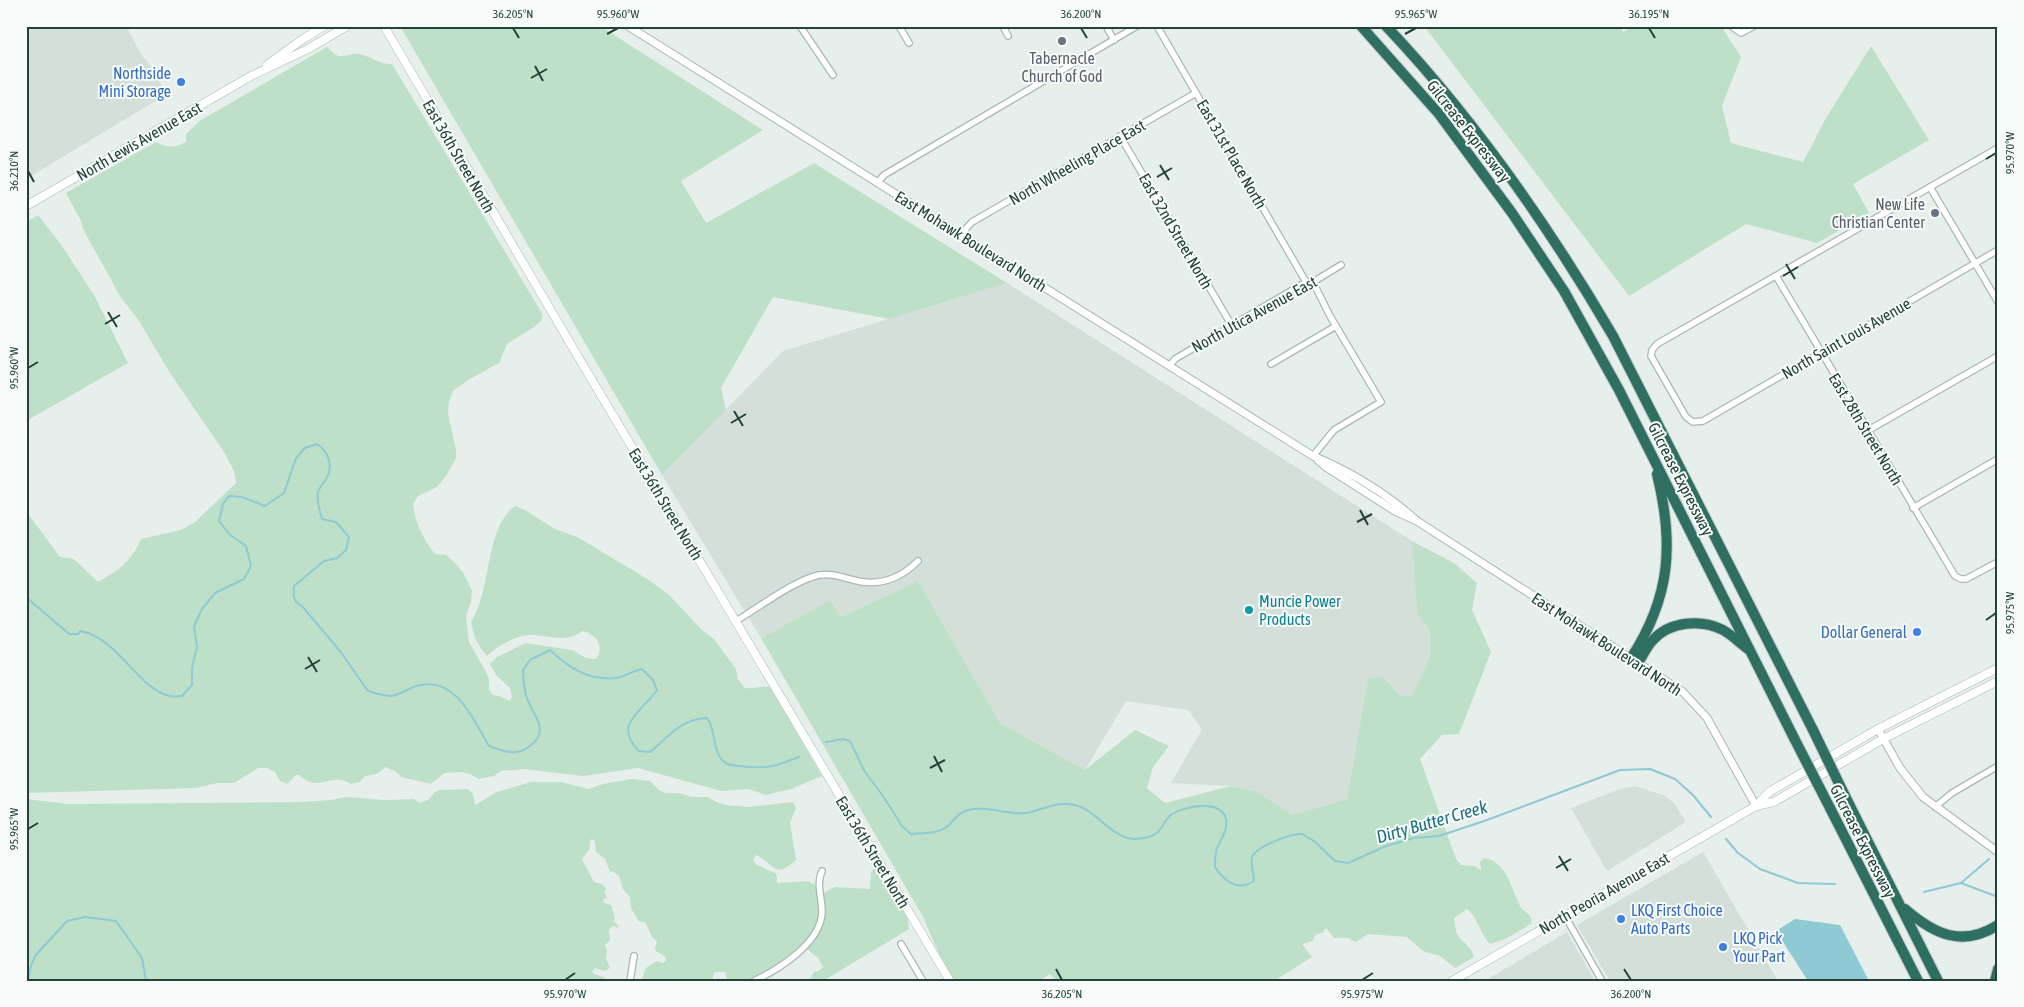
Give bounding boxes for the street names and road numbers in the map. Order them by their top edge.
street label: Gilcrease Expressway [1423,76,1515,186]
street label: East 36th Street North [419,96,499,216]
street label: East 31st Place North [1193,96,1271,212]
street label: North Lewis Avenue East [73,98,205,184]
street label: North Wheeling Place East [1006,116,1149,209]
street label: East 32nd Street North [1136,170,1216,292]
street label: East Mohawk Boulevard North [892,187,1050,295]
street label: North Utica Avenue East [1188,272,1320,356]
street label: North Saint Louis Avenue [1778,294,1914,382]
street label: East 28th Street North [1825,370,1907,488]
street label: Gilcrease Expressway [1644,420,1717,539]
street label: East 36th Street North [625,445,707,563]
street label: East Mohawk Boulevard North [1529,589,1685,699]
street label: Gilcrease Expressway [1826,782,1899,901]
street label: East 36th Street North [832,793,914,911]
street label: North Peoria Avenue East [1536,848,1673,938]

